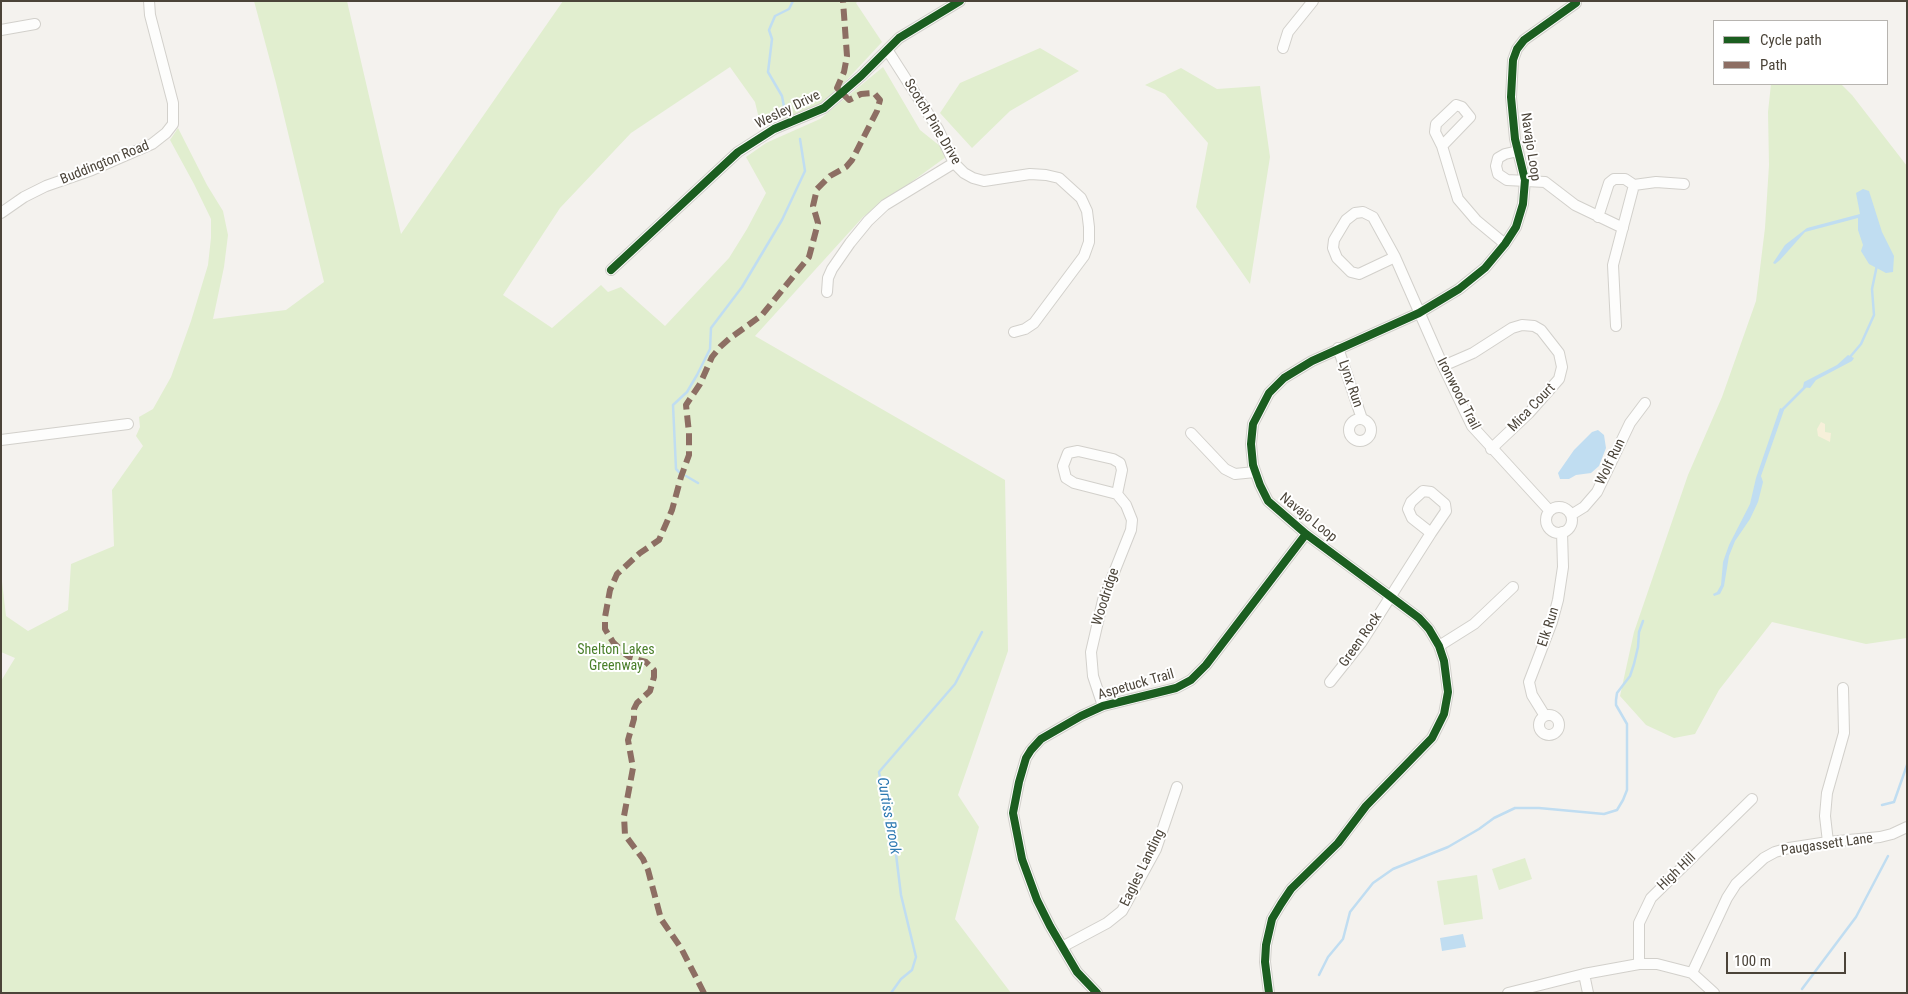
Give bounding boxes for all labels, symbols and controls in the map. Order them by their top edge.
legend [1713,20,1888,85]
text: Cycle path [1760,31,1822,49]
text: Path [1760,56,1787,74]
street label: Scotch Pine Drive [900,76,964,168]
street label: Wesley Drive [753,87,823,133]
street label: Navajo Loop [1516,112,1544,182]
street label: Buddington Road [58,138,152,188]
street label: Ironwood Trail [1433,355,1483,433]
street label: Lynx Run [1334,358,1366,410]
street label: Mica Court [1505,380,1559,436]
street label: Wolf Run [1593,436,1629,488]
street label: Navajo Loop [1276,490,1340,546]
street label: Woodridge [1089,566,1123,628]
street label: Elk Run [1535,605,1563,649]
street label: Green Rock [1336,609,1386,671]
park label: Shelton Lakes Greenway [577,642,655,674]
street label: Aspetuck Trail [1096,666,1176,704]
water label: Curtiss Brook [872,776,904,856]
street label: Eagles Landing [1117,827,1169,909]
street label: Paugassett Lane [1780,830,1874,860]
street label: High Hill [1654,850,1700,894]
scale bar [1728,942,1848,974]
text: 100 m [1734,952,1771,970]

